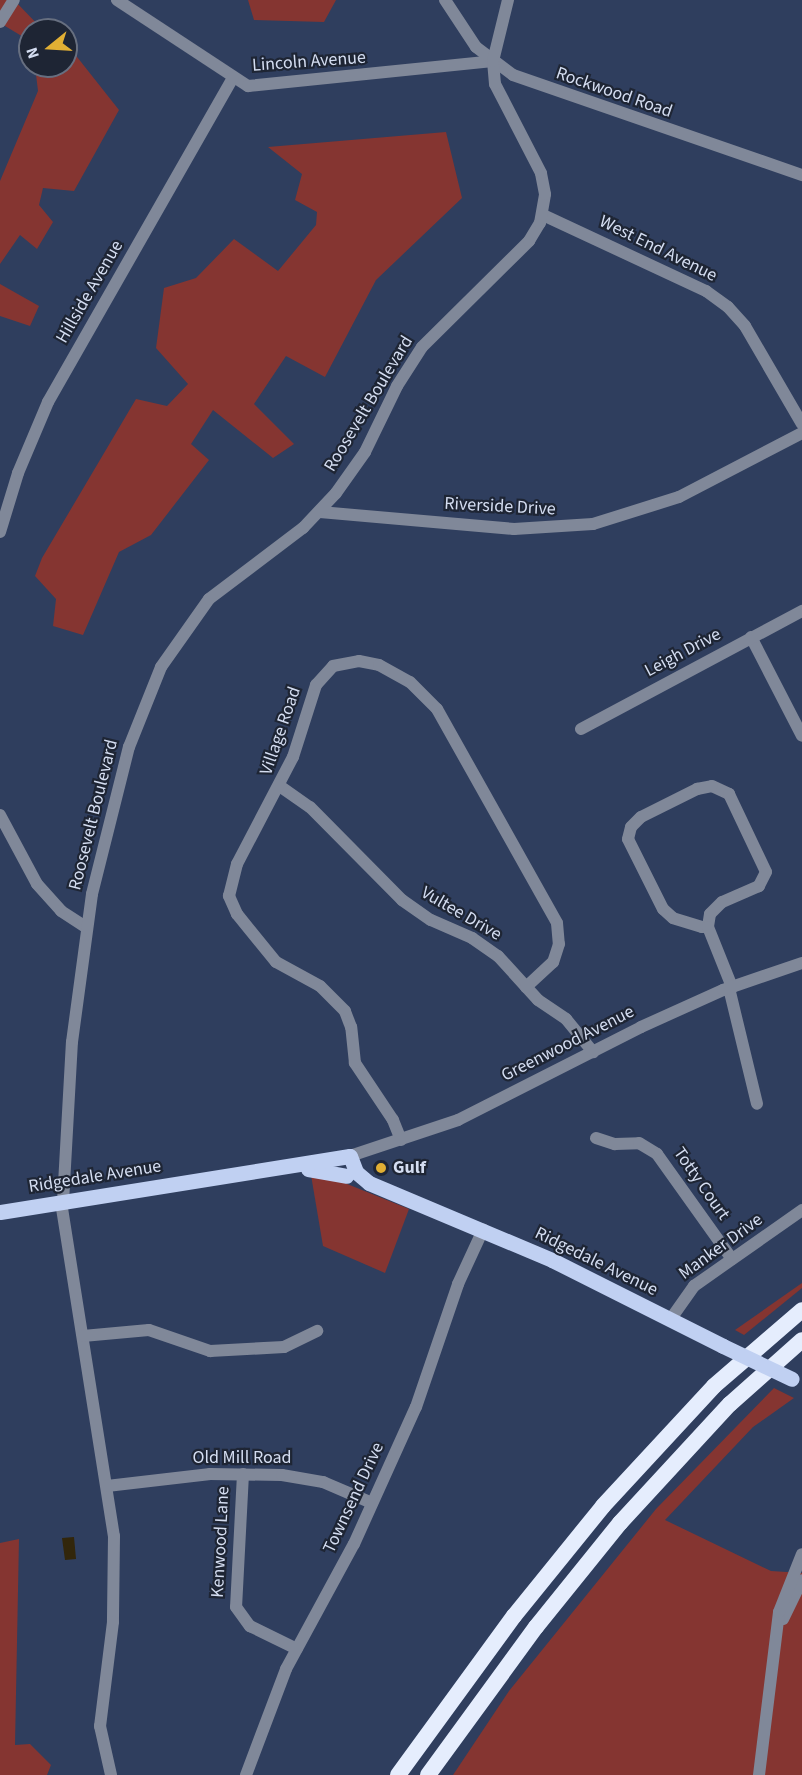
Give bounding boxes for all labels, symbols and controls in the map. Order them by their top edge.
north arrow [18,18,78,78]
text: N [21,44,45,61]
street label: Lincoln Avenue [251,47,367,77]
street label: Rockwood Road [553,63,675,123]
street label: West End Avenue [596,211,720,287]
street label: Hillside Avenue [52,237,128,347]
street label: Roosevelt Boulevard [320,332,418,476]
street label: Riverside Drive [444,493,556,521]
street label: Leigh Drive [641,624,725,682]
street label: Village Road [256,684,306,778]
street label: Roosevelt Boulevard [65,737,123,893]
street label: Vultee Drive [417,882,505,946]
street label: Greenwood Avenue [498,1001,638,1087]
street label: Totty Court [668,1143,734,1225]
street label: Ridgedale Avenue [27,1156,163,1198]
place label: Gulf [393,1157,426,1179]
marker: Gulf [374,1161,388,1175]
street label: Manker Drive [675,1209,767,1285]
street label: Ridgedale Avenue [531,1223,661,1301]
street label: Townsend Drive [319,1439,389,1557]
street label: Old Mill Road [192,1447,292,1469]
street label: Kenwood Lane [207,1486,235,1598]

